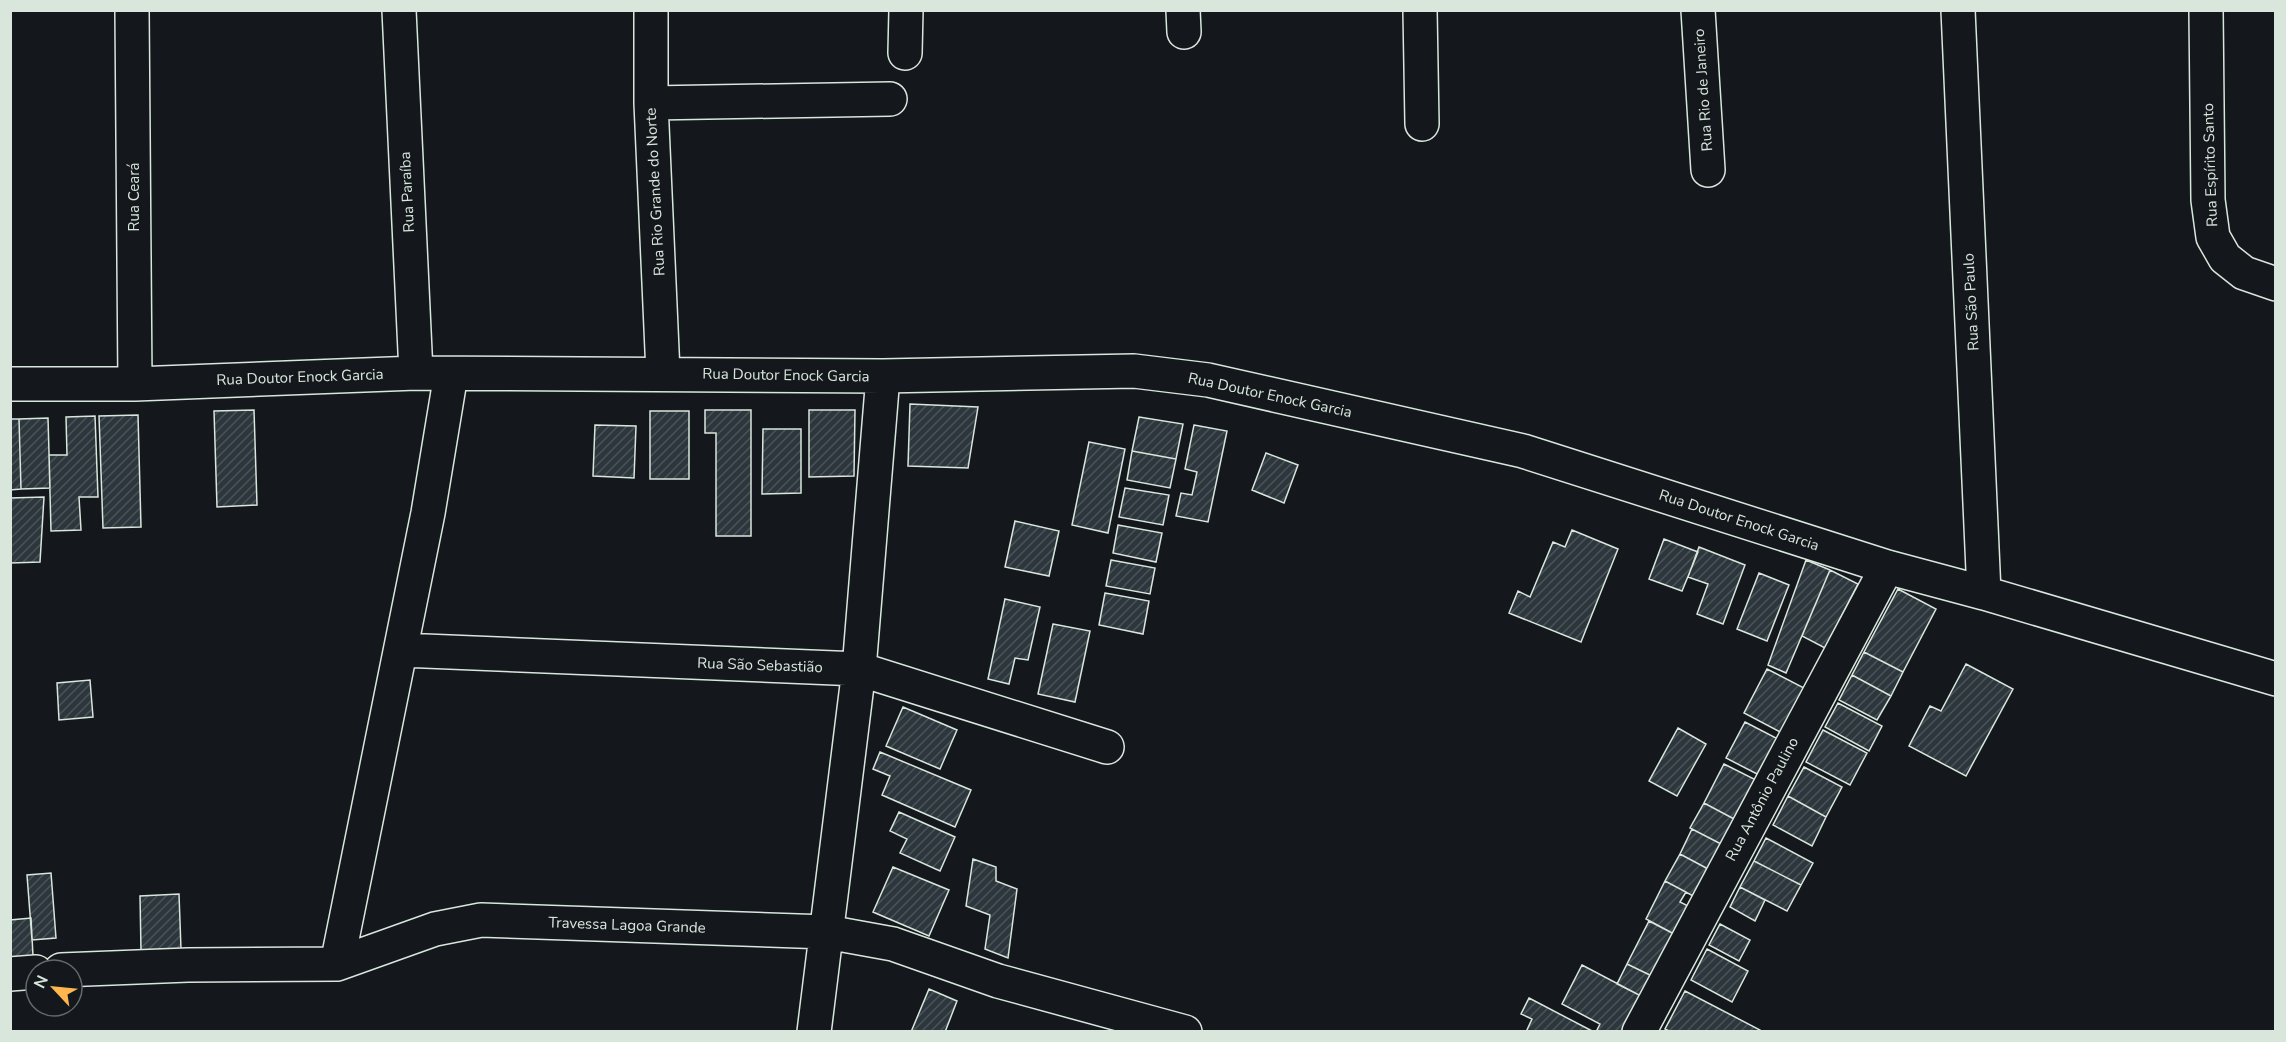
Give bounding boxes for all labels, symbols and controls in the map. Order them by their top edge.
street label: Rua Rio de Janeiro [1689,28,1717,152]
street label: Rua Espírito Santo [2198,103,2222,227]
street label: Rua Rio Grande do Norte [641,107,669,277]
street label: Rua Paraíba [395,151,419,233]
street label: Rua Ceará [124,162,144,232]
street label: Rua São Paulo [1958,253,1984,351]
street label: Rua Doutor Enock Garcia [216,364,384,390]
street label: Rua Doutor Enock Garcia [702,364,870,386]
street label: Rua Doutor Enock Garcia [1186,368,1354,422]
street label: Rua Doutor Enock Garcia [1656,485,1822,555]
street label: Rua São Sebastião [697,653,823,677]
street label: Rua Antônio Paulino [1721,734,1803,864]
street label: Travessa Lagoa Grande [548,912,706,938]
north arrow [24,958,84,1018]
text: N [29,972,54,992]

